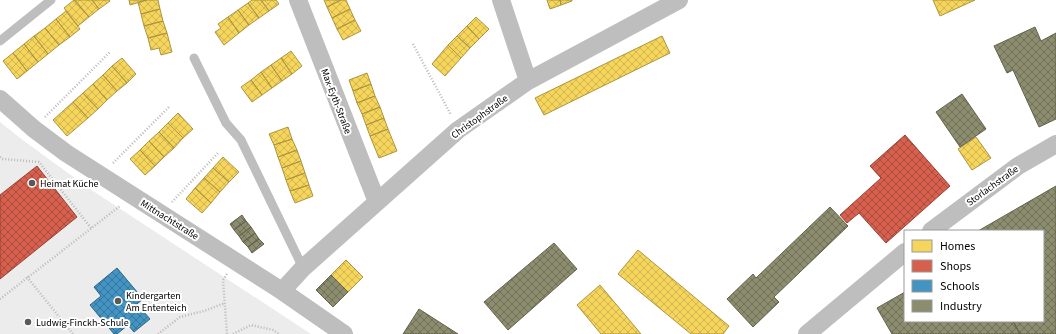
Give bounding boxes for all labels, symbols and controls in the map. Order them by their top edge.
street label: Max-Eyth-Straße [317,67,355,136]
street label: Christophstraße [448,91,511,142]
street label: Storlachstraße [964,162,1021,209]
place label: Heimat Küche [40,177,99,191]
marker: Heimat Küche [27,178,37,188]
street label: Mittnachtstraße [138,196,201,243]
legend [904,230,1044,322]
text: Homes [940,238,975,255]
text: Shops [940,258,971,275]
text: Schools [940,278,980,295]
place label: Kindergarten Am Ententeich [126,289,187,315]
marker: Kindergarten Am Ententeich [113,296,123,306]
text: Industry [940,298,982,315]
place label: Ludwig-Finckh-Schule [36,316,129,330]
marker: Ludwig-Finckh-Schule [23,317,33,327]

